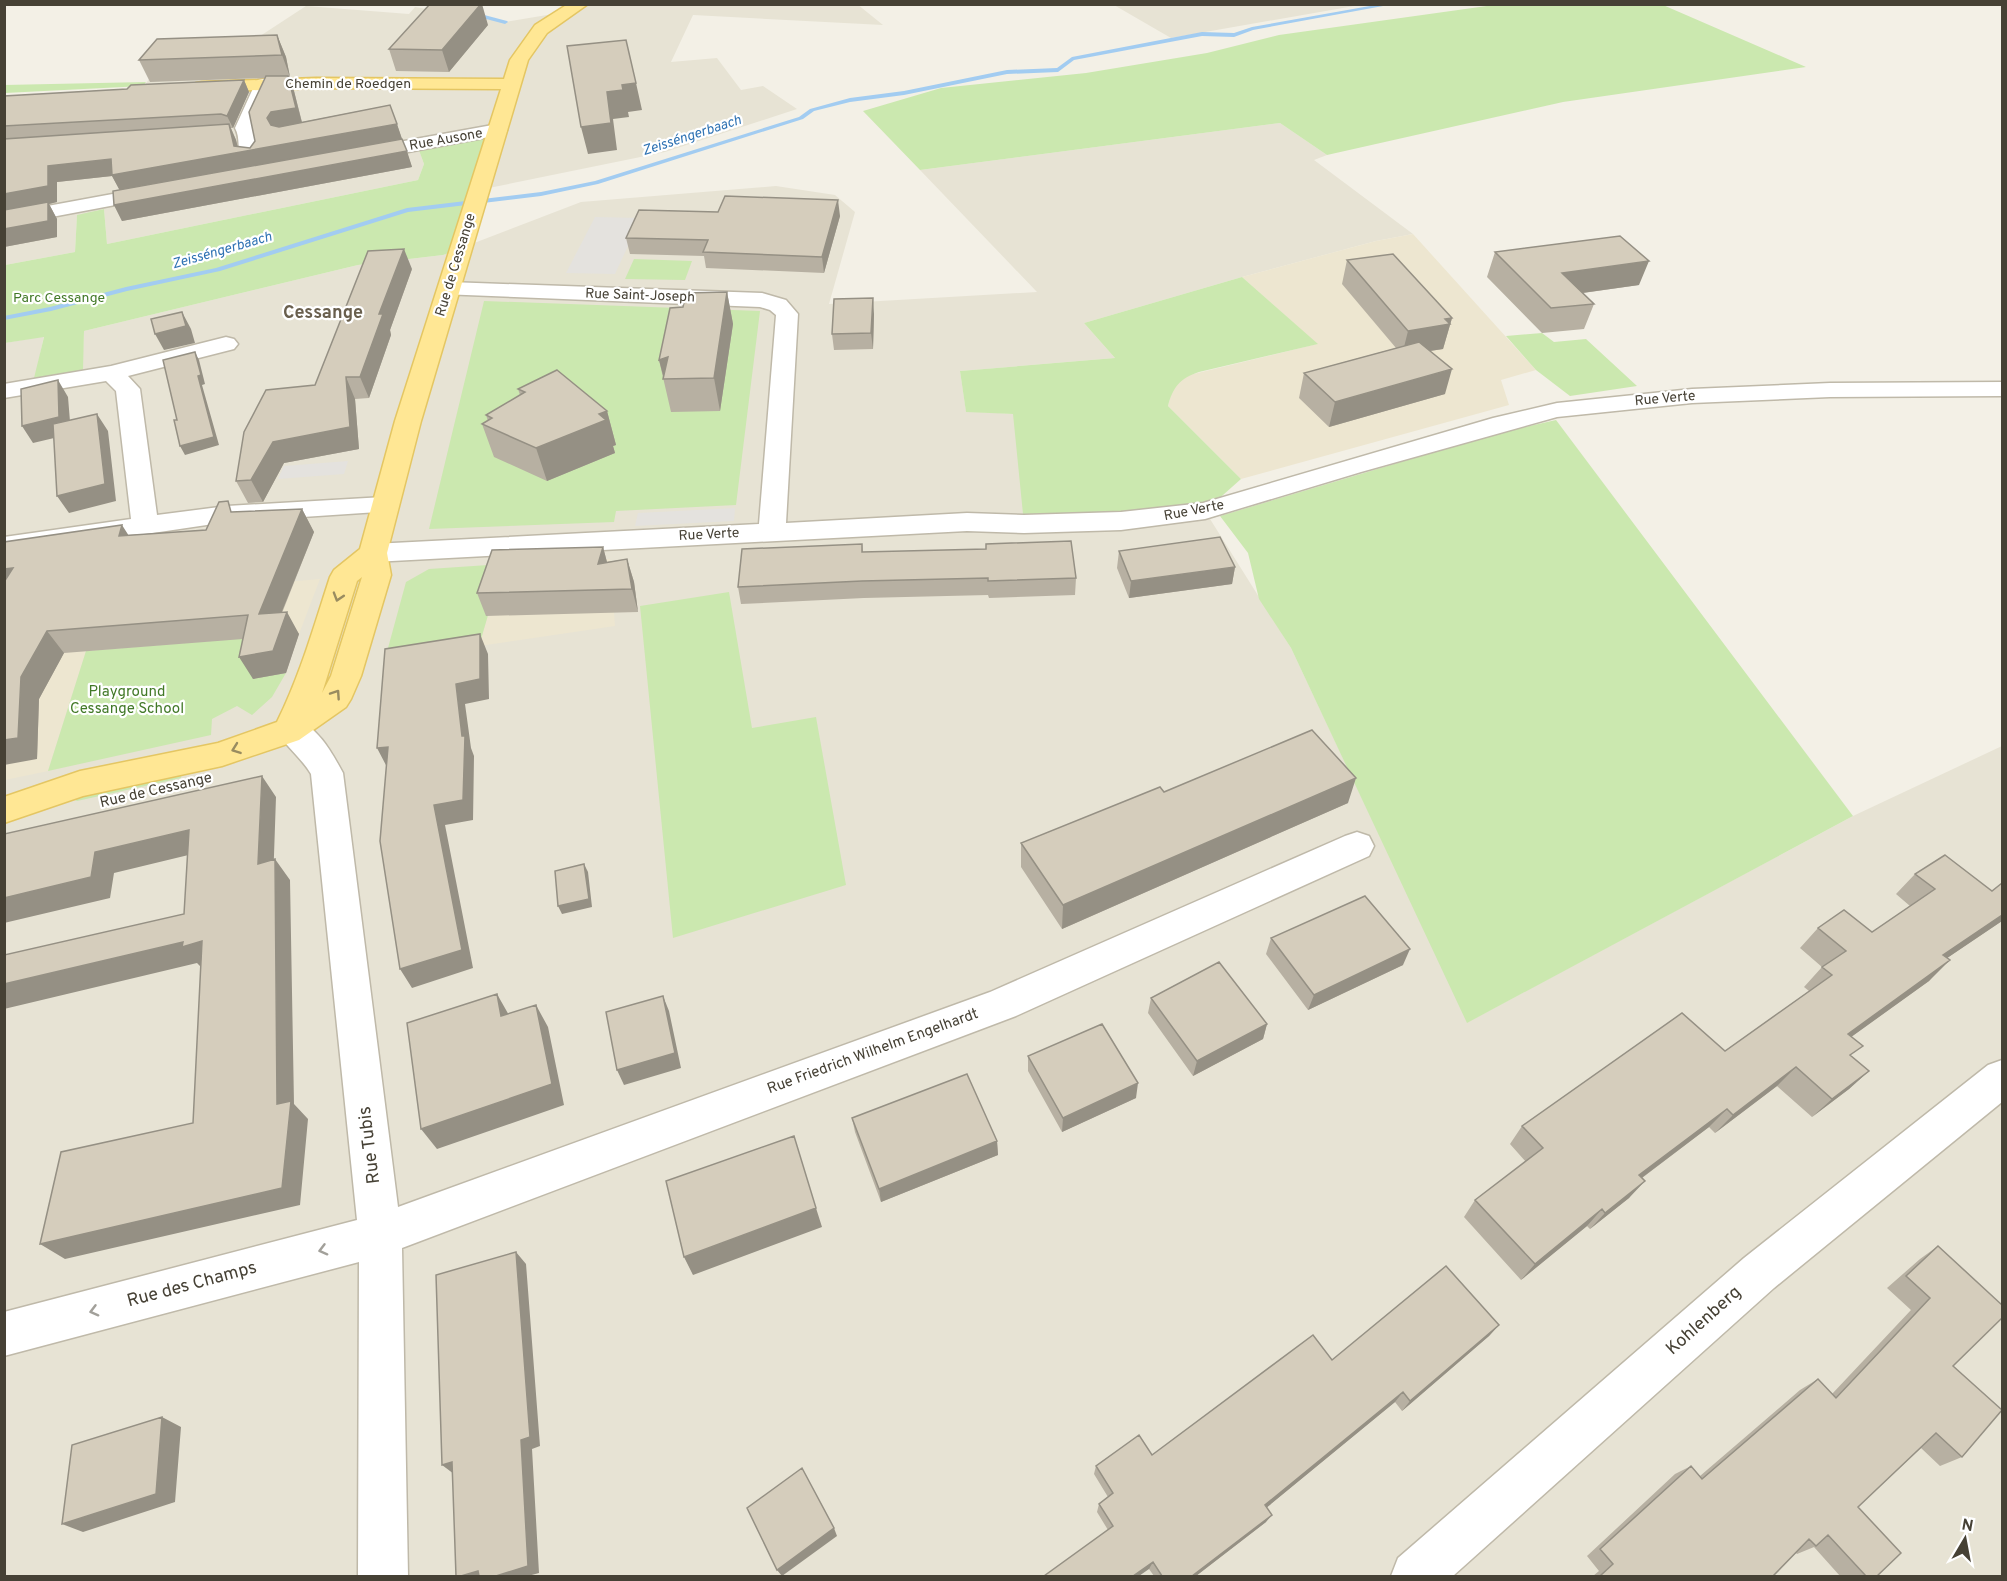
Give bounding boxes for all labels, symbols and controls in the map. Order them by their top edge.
street label: Chemin de Roedgen [285,76,411,93]
water label: Zeisséngerbaach [640,112,744,160]
street label: Rue Ausone [408,125,484,155]
street label: Rue de Cessange [432,211,480,319]
water label: Zeisséngerbaach [170,229,274,273]
street label: Rue Saint-Joseph [585,286,695,306]
park label: Parc Cessange [13,290,105,307]
district label: Cessange [283,302,363,325]
street label: Rue Verte [1634,388,1696,410]
street label: Rue Verte [1162,497,1226,525]
street label: Rue Verte [678,525,740,545]
one-way arrow [333,591,345,602]
park label: Playground Cessange School [70,683,184,719]
one-way arrow [329,689,340,700]
one-way arrow [231,741,242,754]
street label: Rue de Cessange [98,769,214,813]
street label: Rue Friedrich Wilhelm Engelhardt [765,1005,981,1099]
street label: Rue Tubis [354,1105,386,1185]
one-way arrow [318,1242,328,1255]
street label: Rue des Champs [125,1257,259,1313]
street label: Kohlenberg [1662,1281,1746,1361]
one-way arrow [89,1303,99,1316]
north arrow [1935,1509,1995,1569]
text: N [1960,1515,1975,1537]

